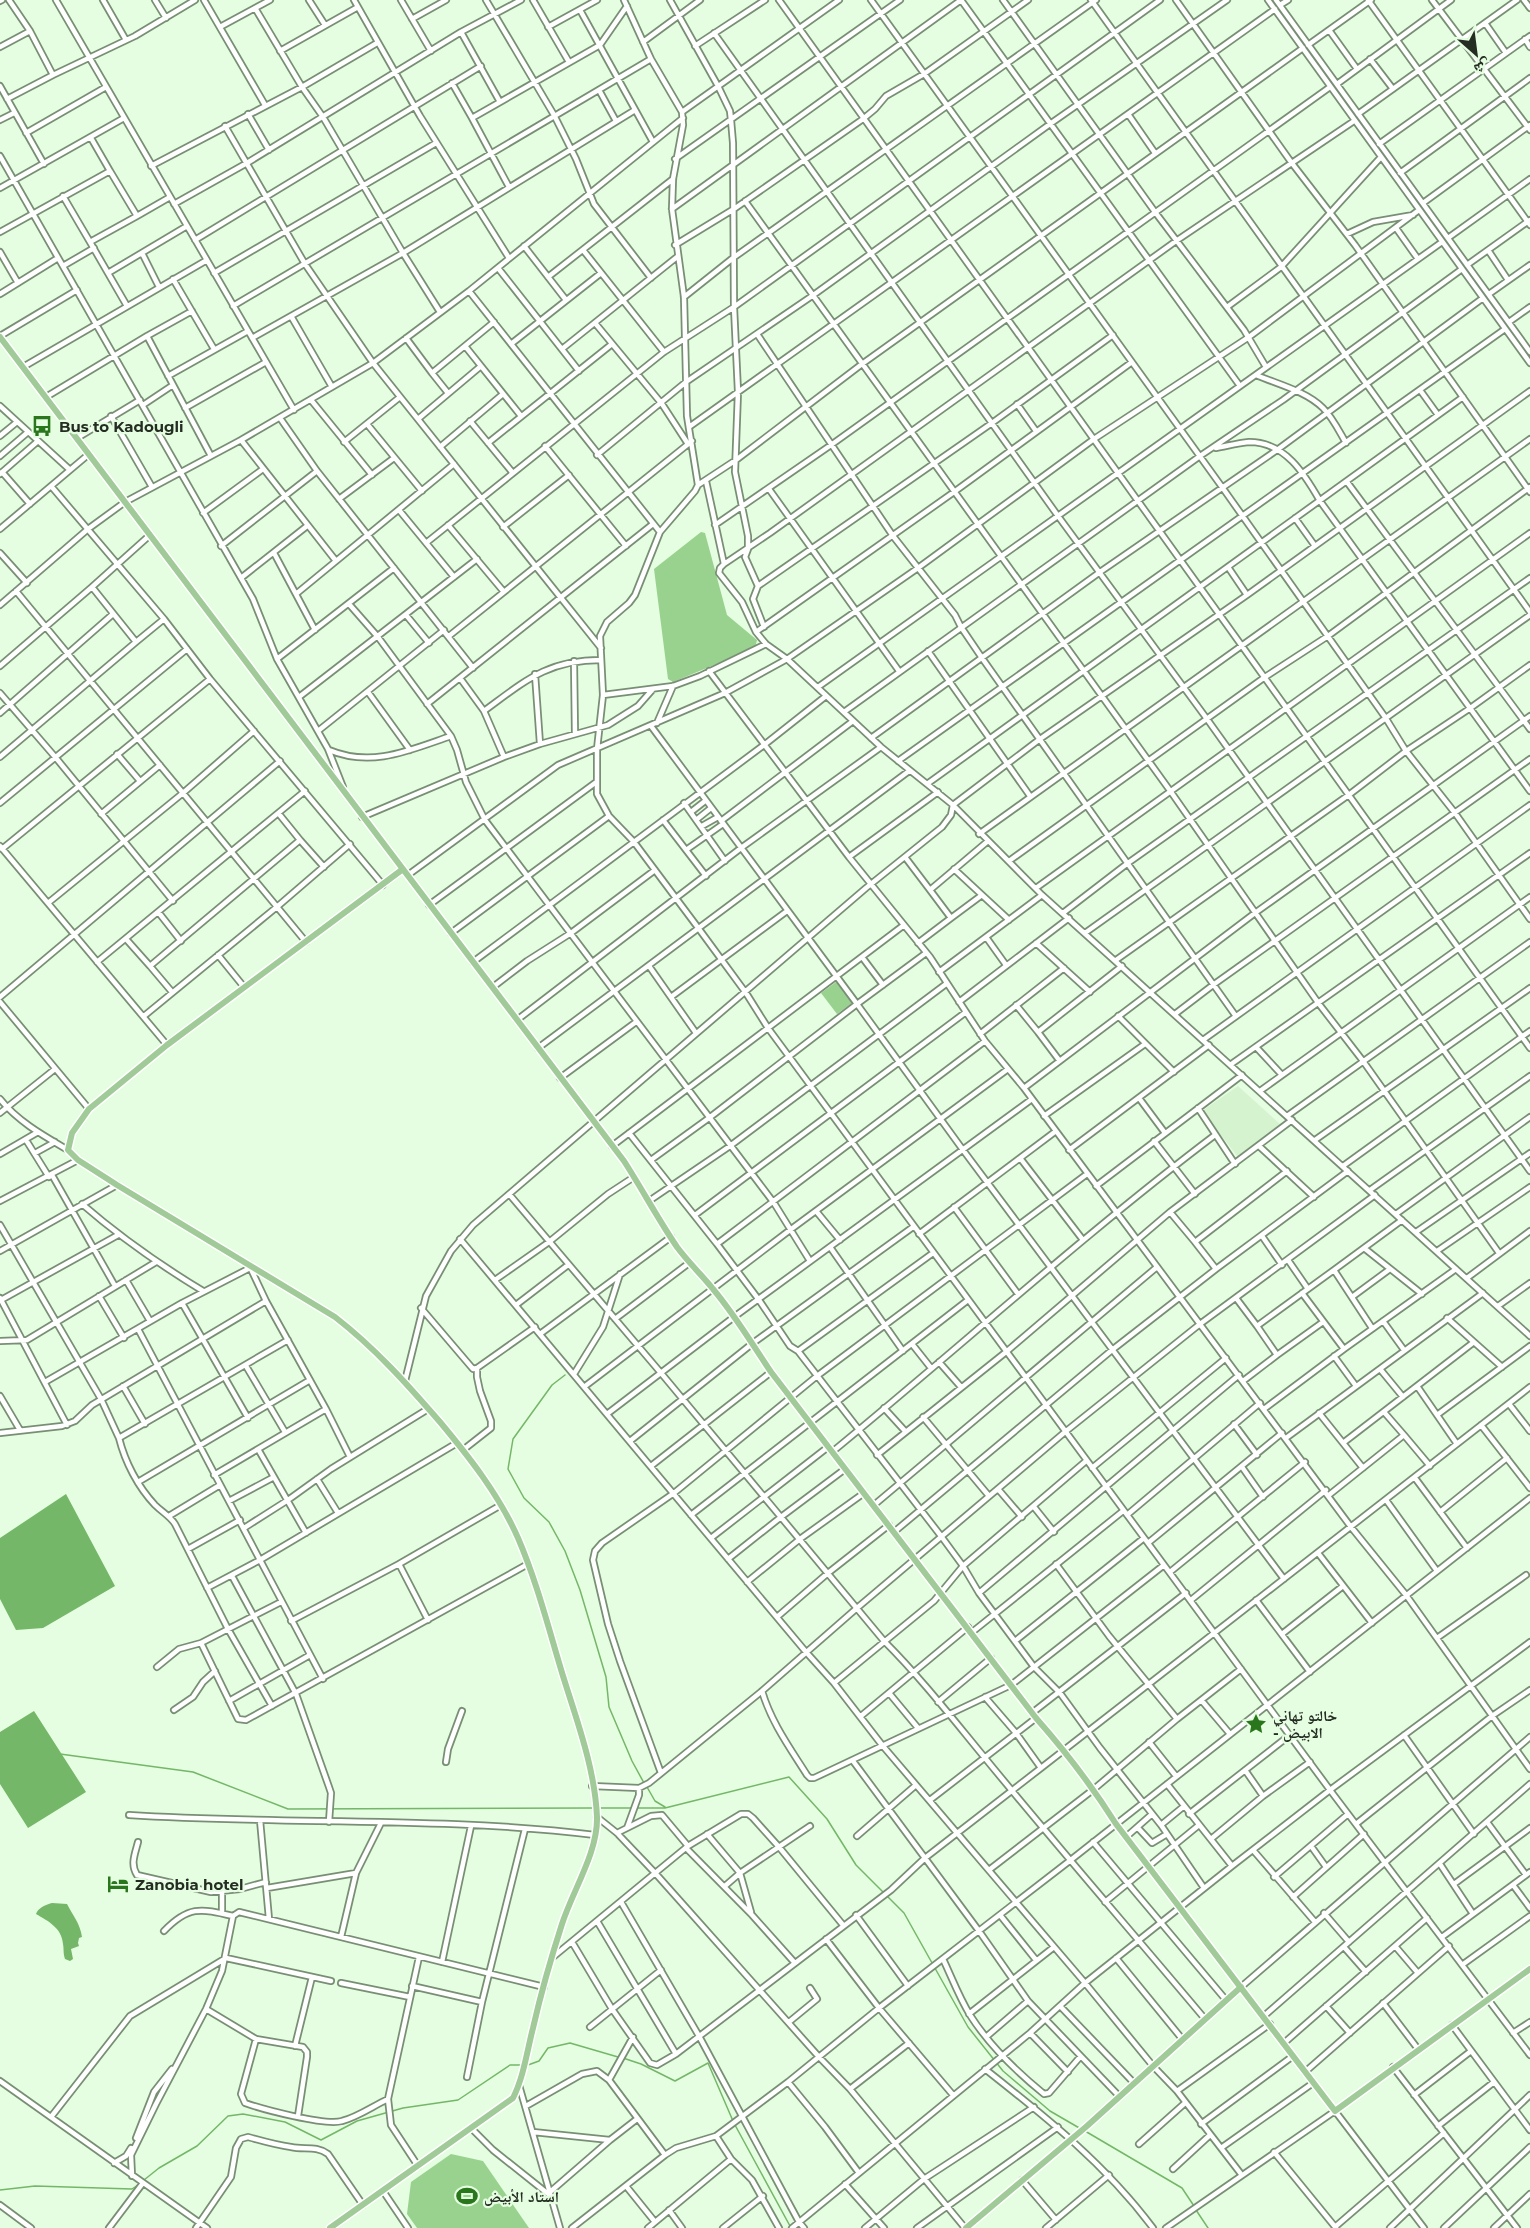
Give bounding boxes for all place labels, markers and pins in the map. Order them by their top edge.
bus stop icon: Bus to Kadougli [30,414,54,438]
place label: Bus to Kadougli [59,417,184,436]
place label: خالتو تهاني - الابيض [1273,1706,1337,1742]
place icon: خالتو تهاني - الابيض [1244,1712,1268,1736]
hotel icon: Zanobia hotel [106,1872,130,1896]
place label: Zanobia hotel [135,1875,243,1894]
sports icon: استاد الأبيض [455,2184,479,2208]
place label: استاد الأبيض [484,2187,559,2206]

